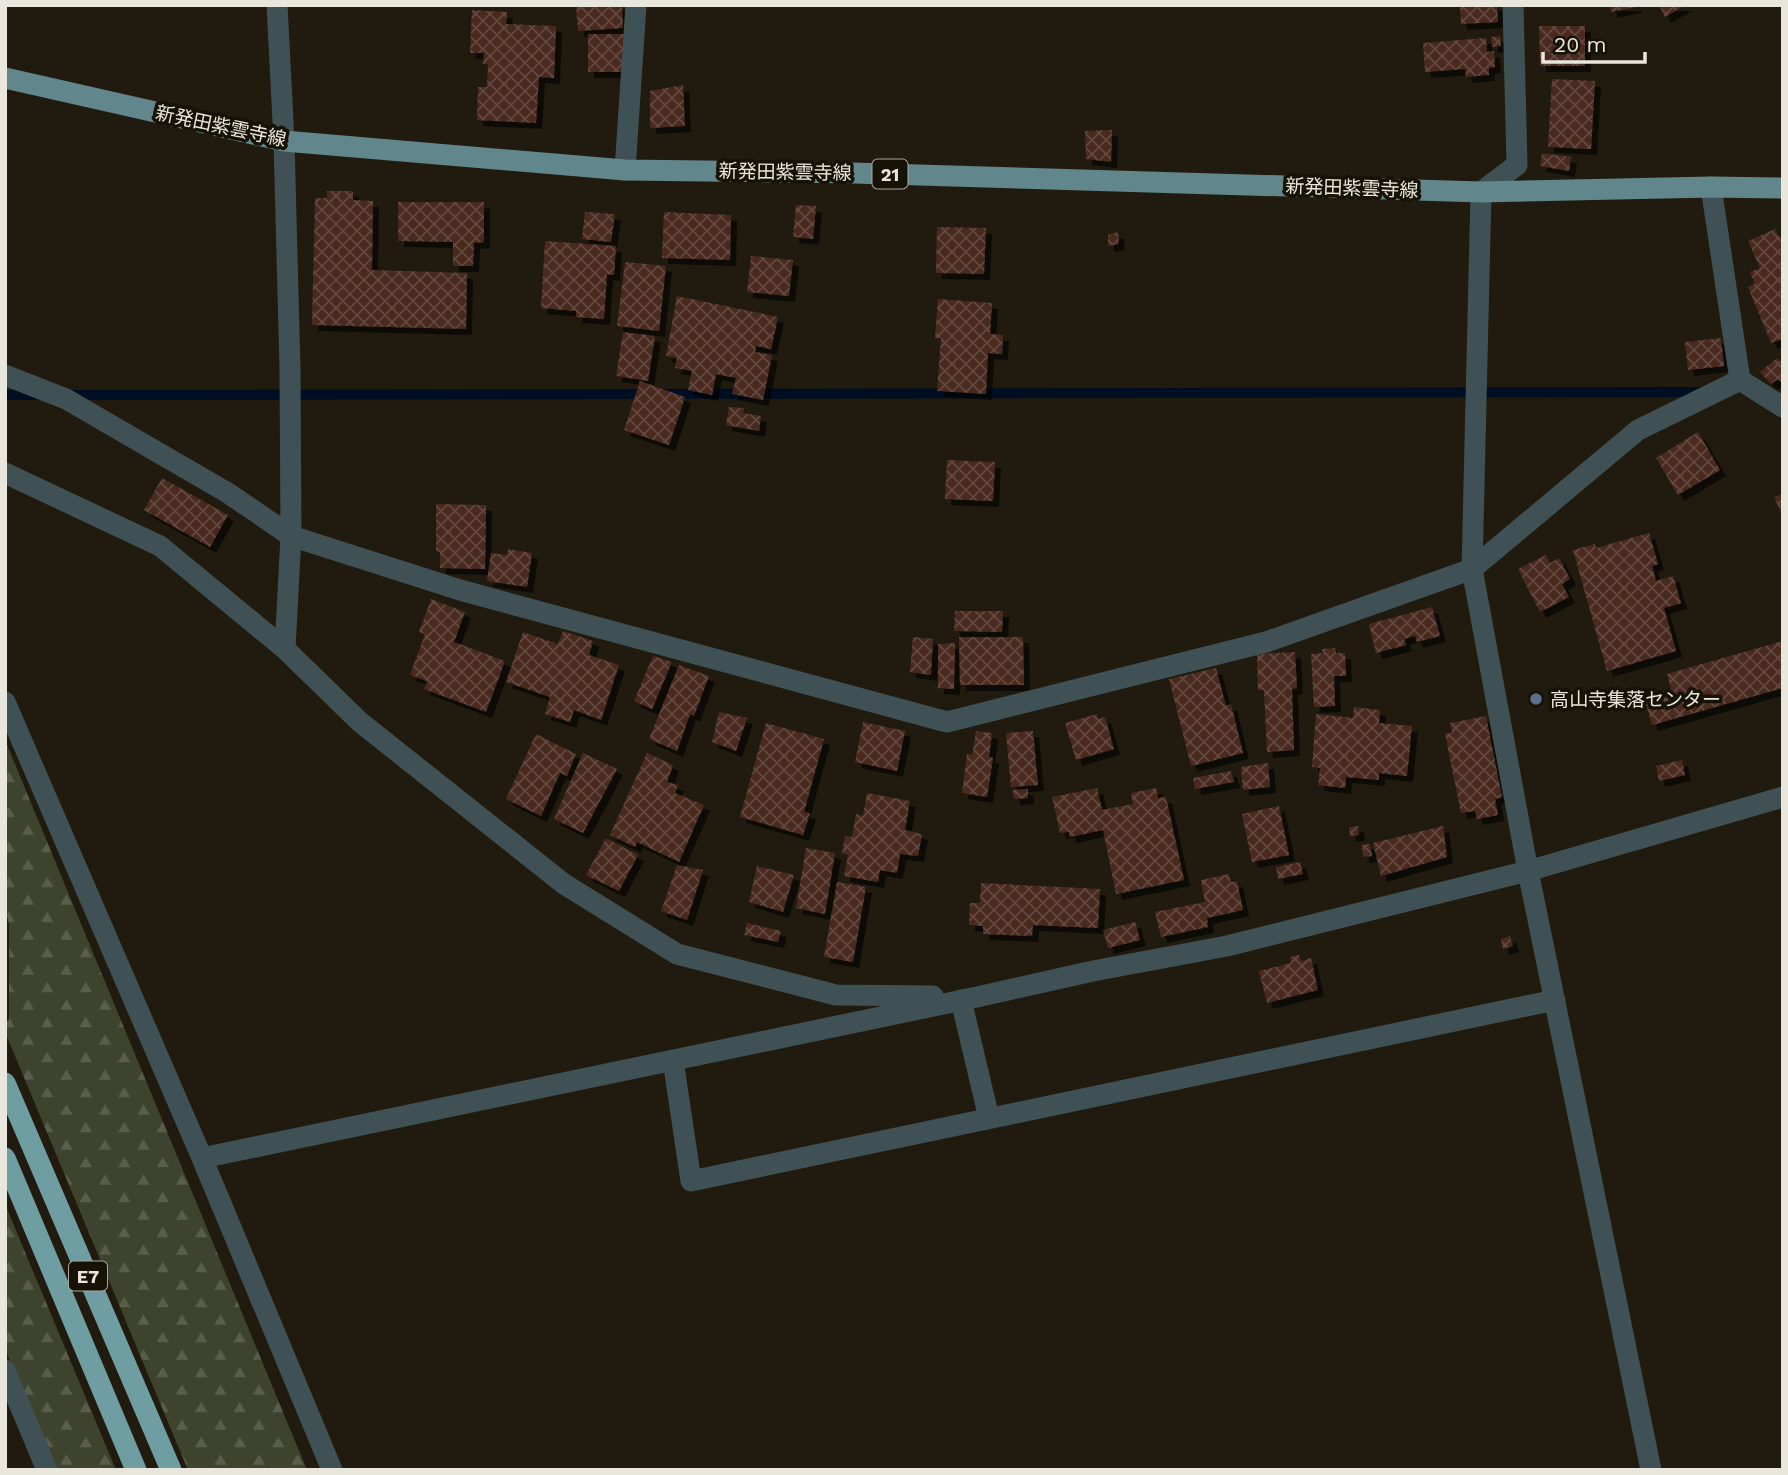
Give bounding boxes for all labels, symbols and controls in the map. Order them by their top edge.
scale bar [1543,21,1644,65]
text: 20 m [1554,32,1606,57]
street label: 新発田紫雲寺線 [154,101,288,151]
street label: 新発田紫雲寺線 [718,159,852,185]
road number: 21 [872,160,908,188]
street label: 新発田紫雲寺線 [1285,174,1419,202]
place label: 高山寺集落センター [1550,688,1721,711]
marker: 高山寺集落センター [1528,691,1544,707]
road number: E7 [69,1261,107,1290]

